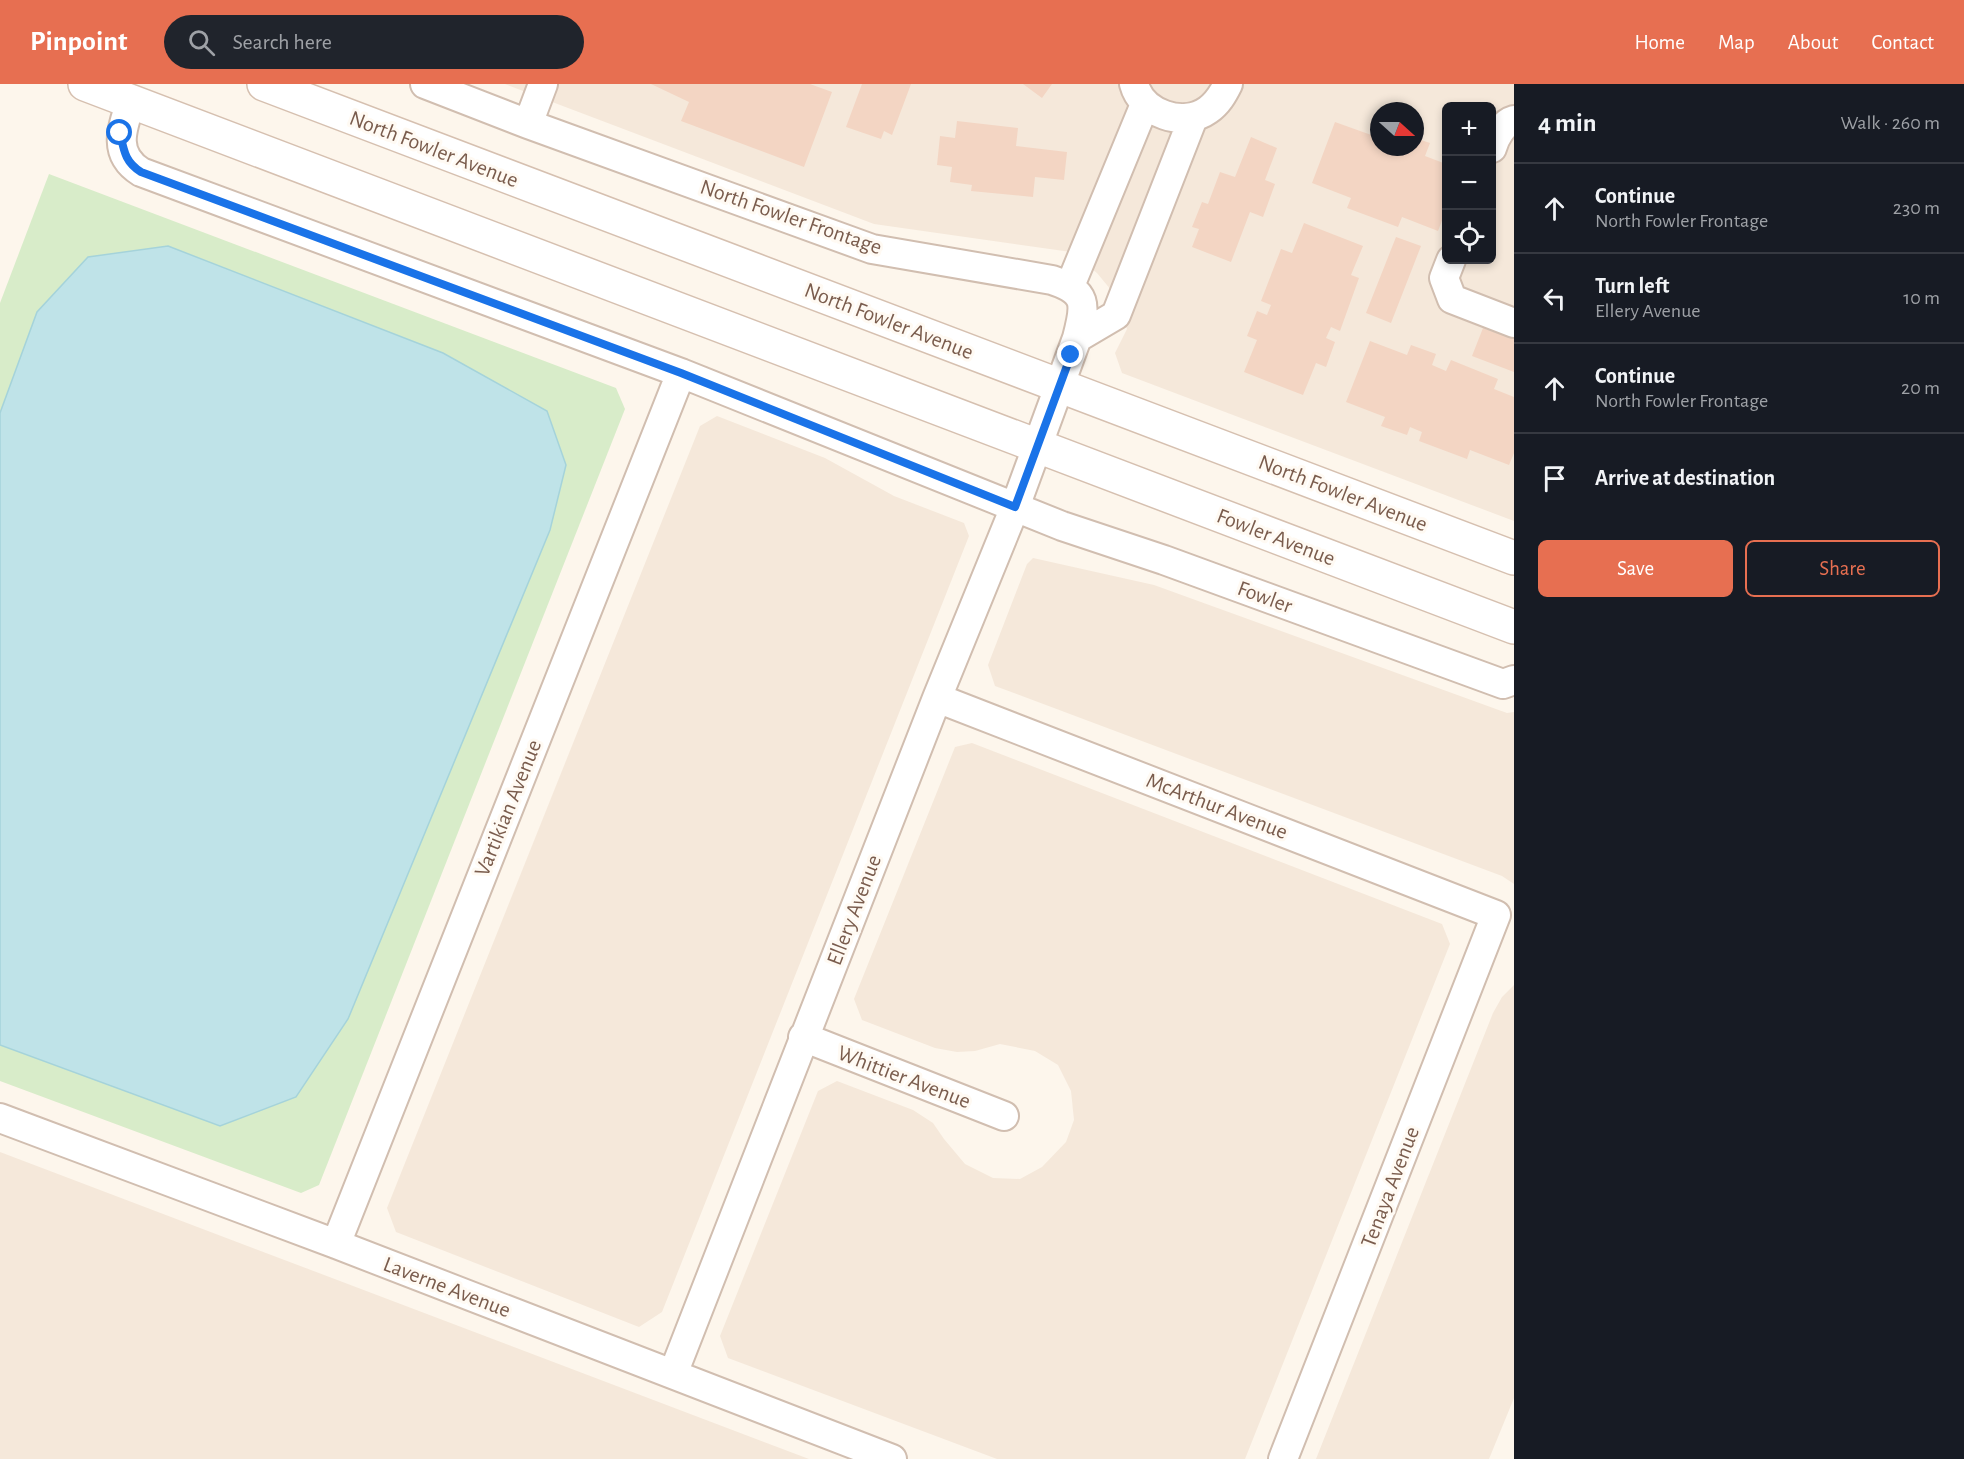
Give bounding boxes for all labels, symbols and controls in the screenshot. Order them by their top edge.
search box [164,15,584,69]
icon: search [185,26,218,59]
text: Pinpoint [30,28,128,56]
text: Search here [233,31,332,53]
text: Home [1634,32,1685,53]
text: Map [1718,32,1755,53]
text: About [1788,32,1838,53]
text: Contact [1871,32,1934,53]
north arrow [1370,102,1424,156]
map controls [1442,102,1496,264]
button: + [1442,102,1496,156]
street label: North Fowler Avenue [347,107,521,191]
text: 4 min [1538,110,1597,136]
text: Walk · 260 m [1840,113,1940,133]
route start [106,119,132,145]
button: − [1442,156,1496,210]
street label: North Fowler Frontage [697,176,885,258]
text: Continue [1595,185,1675,207]
icon: ahead [1538,192,1571,225]
text: 230 m [1893,198,1940,218]
button: locate [1442,210,1496,264]
text: North Fowler Frontage [1595,211,1768,231]
text: Turn left [1595,275,1669,297]
street label: North Fowler Avenue [802,279,976,363]
icon: left [1538,282,1571,315]
text: 10 m [1903,288,1940,308]
text: Ellery Avenue [1595,301,1701,321]
route end [1057,341,1083,367]
text: Continue [1595,365,1675,387]
icon: ahead [1538,372,1571,405]
text: 20 m [1901,378,1940,398]
text: North Fowler Frontage [1595,391,1768,411]
street label: North Fowler Avenue [1255,449,1431,537]
icon: arrive [1538,462,1571,495]
text: Arrive at destination [1595,467,1775,489]
street label: Fowler Avenue [1213,502,1339,572]
button: Save [1538,540,1733,597]
button: Share [1745,540,1940,597]
street label: Fowler [1235,577,1295,617]
street label: Vartikian Avenue [471,737,545,879]
street label: McArthur Avenue [1143,769,1291,843]
street label: Ellery Avenue [823,852,885,968]
street label: Whittier Avenue [834,1042,974,1112]
street label: Tenaya Avenue [1357,1123,1423,1251]
street label: Laverne Avenue [380,1253,514,1321]

